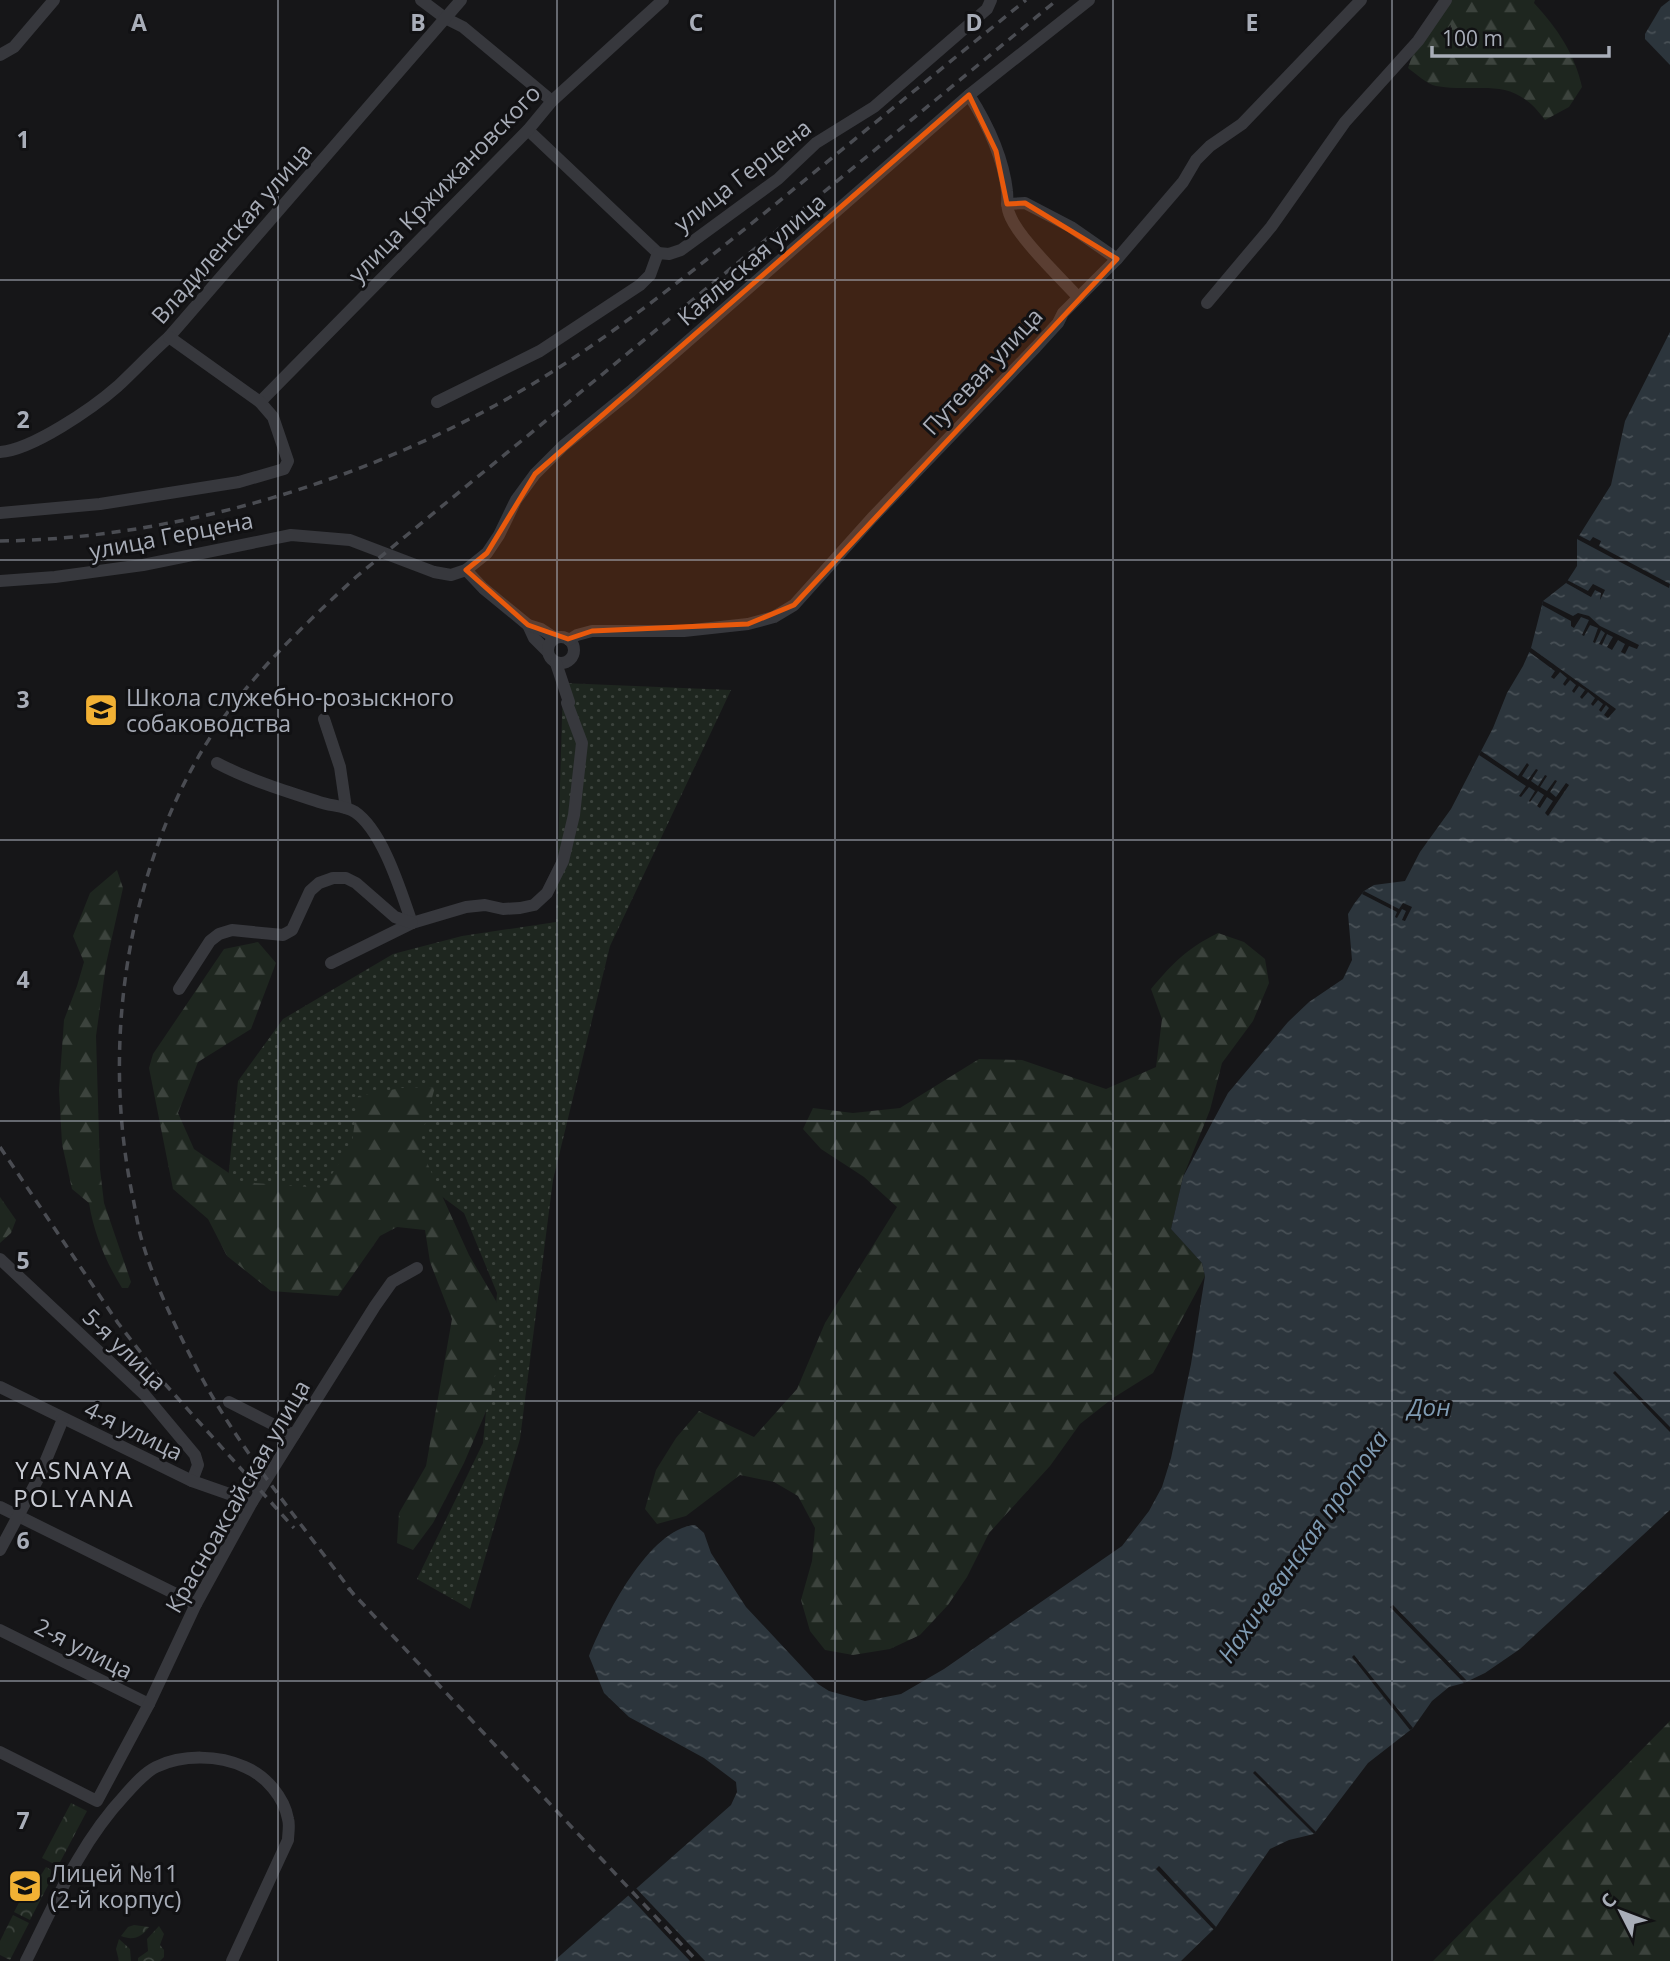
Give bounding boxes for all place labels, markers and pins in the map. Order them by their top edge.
place label: Школа служебно-розыскного собаководства [126,681,454,739]
school or university icon: Школа служебно-розыскного собаководства [82,691,120,729]
place label: Лицей №11 (2-й корпус) [50,1857,181,1915]
school or university icon: Лицей №11 (2-й корпус) [6,1867,44,1905]

